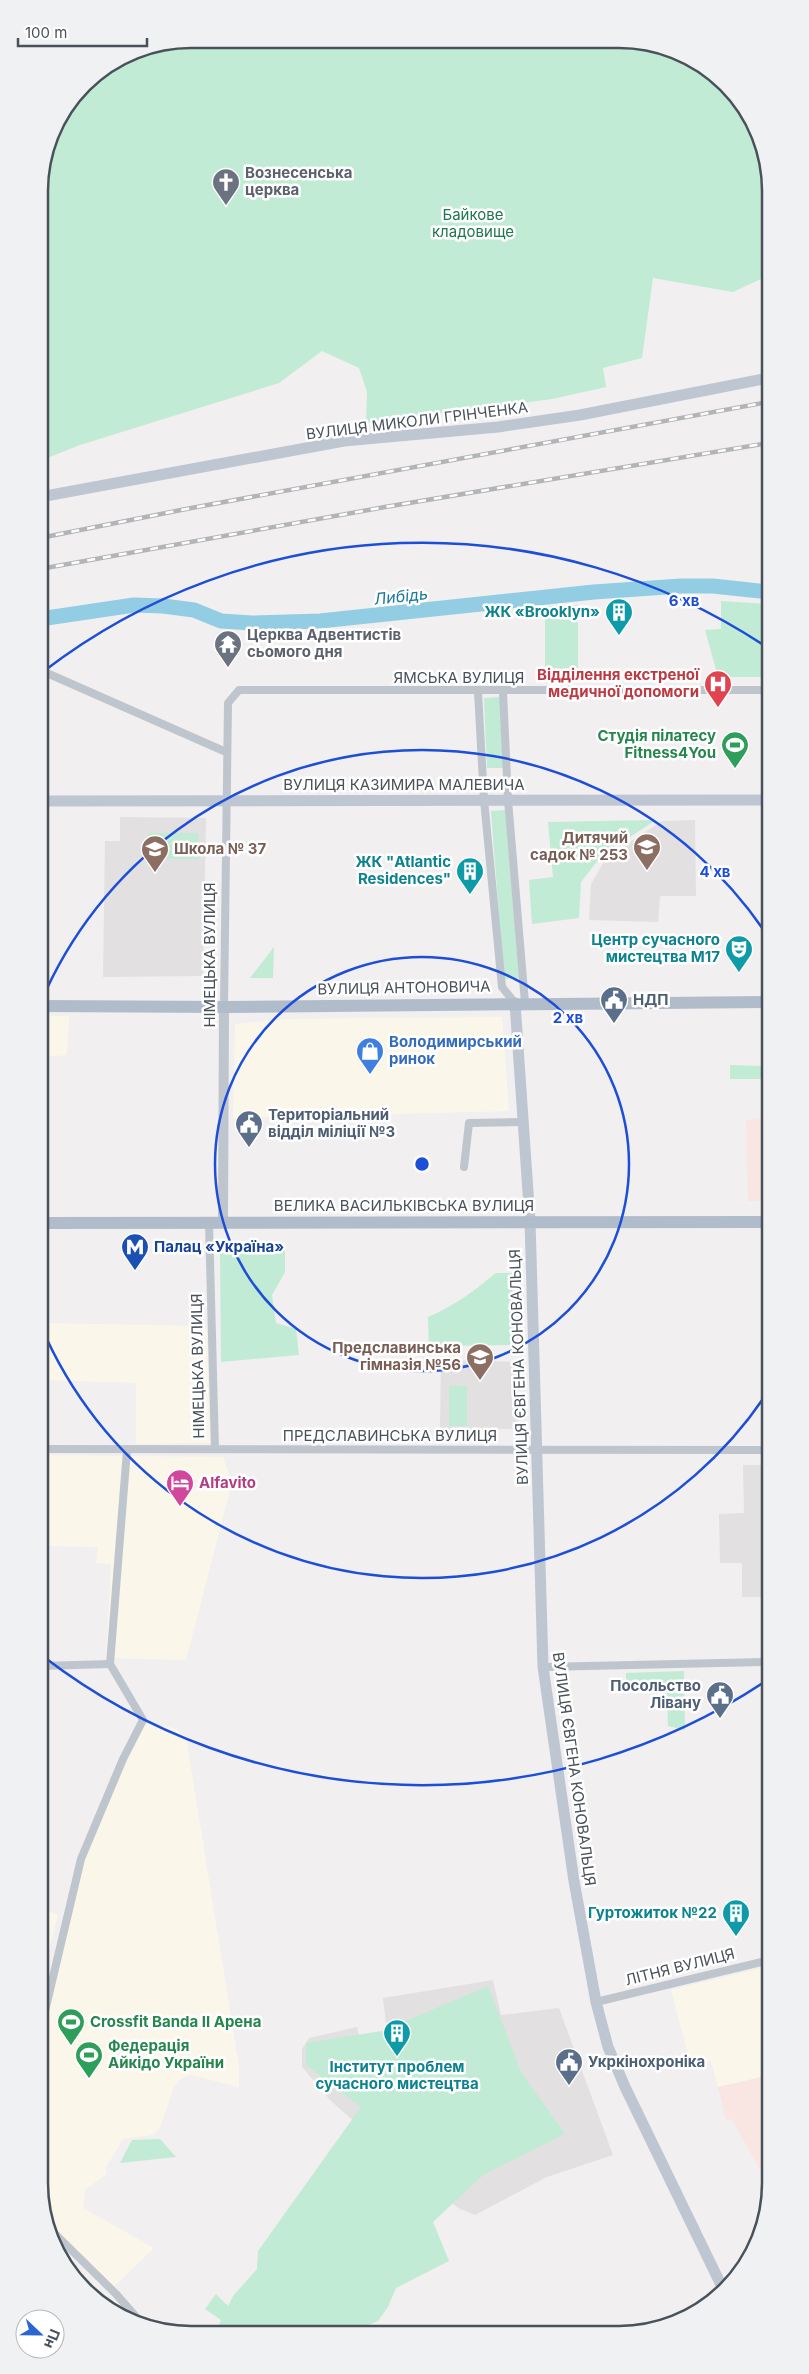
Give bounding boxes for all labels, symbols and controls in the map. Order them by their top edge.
scale bar [18,15,146,47]
text: 100 m [25,23,67,42]
place label: Вознесенська церква [245,163,352,199]
church icon: Вознесенська церква [211,167,241,206]
park label: Байкове кладовище [432,205,514,241]
street label: ВУЛИЦЯ МИКОЛИ ГРІНЧЕНКА [305,397,529,444]
water label: Либідь [373,583,429,609]
text: 6 хв [669,591,700,610]
building icon: ЖК «Brooklyn» [604,597,634,636]
place label: ЖК «Brooklyn» [484,602,600,621]
place label: Церква Адвентистів сьомого дня [247,625,401,661]
temple icon: Церква Адвентистів сьомого дня [213,629,243,668]
place label: Відділення екстреної медичної допомоги [537,665,700,701]
street label: ЯМСЬКА ВУЛИЦЯ [394,668,524,687]
hospital icon: Відділення екстреної медичної допомоги [703,669,733,708]
place label: Студія пілатесу Fitness4You [598,726,716,762]
sports icon: Студія пілатесу Fitness4You [720,730,750,769]
street label: ВУЛИЦЯ КАЗИМИРА МАЛЕВИЧА [283,775,525,794]
place label: Дитячий садок № 253 [530,828,628,864]
school or university icon: Дитячий садок № 253 [632,832,662,871]
school or university icon: Школа № 37 [140,834,170,873]
place label: Школа № 37 [174,839,267,858]
place label: ЖК "Atlantic Residences" [356,852,451,888]
building icon: ЖК "Atlantic Residences" [455,856,485,895]
text: 4 хв [699,862,731,881]
street label: НІМЕЦЬКА ВУЛИЦЯ [200,882,219,1028]
place label: Центр сучасного мистецтва M17 [591,930,720,966]
theatre icon: Центр сучасного мистецтва M17 [724,934,754,973]
street label: ВУЛИЦЯ АНТОНОВИЧА [317,976,491,999]
public building icon: НДП [599,985,629,1024]
place label: НДП [633,990,668,1009]
text: 2 хв [553,1008,584,1027]
place label: Володимирський ринок [389,1032,522,1068]
shop icon: Володимирський ринок [355,1036,385,1075]
place label: Територіальний відділ міліції №3 [268,1105,395,1141]
public building icon: Територіальний відділ міліції №3 [234,1109,264,1148]
centre of rings [413,1155,431,1173]
street label: ВЕЛИКА ВАСИЛЬКІВСЬКА ВУЛИЦЯ [274,1196,534,1215]
metro station icon: Палац «Україна» [120,1232,150,1271]
place label: Палац «Україна» [154,1237,284,1256]
street label: ВУЛИЦЯ ЄВГЕНА КОНОВАЛЬЦЯ [505,1249,532,1485]
street label: НІМЕЦЬКА ВУЛИЦЯ [187,1293,208,1439]
place label: Предславинська гімназія №56 [332,1338,461,1374]
school or university icon: Предславинська гімназія №56 [465,1342,495,1381]
street label: ПРЕДСЛАВИНСЬКА ВУЛИЦЯ [283,1426,497,1445]
hotel icon: Alfavito [165,1468,195,1507]
place label: Alfavito [199,1473,256,1492]
street label: ВУЛИЦЯ ЄВГЕНА КОНОВАЛЬЦЯ [549,1651,600,1887]
place label: Посольство Лівану [610,1676,701,1712]
public building icon: Посольство Лівану [705,1680,735,1719]
building icon: Гуртожиток №22 [721,1898,751,1937]
place label: Гуртожиток №22 [588,1903,717,1922]
street label: ЛІТНЯ ВУЛИЦЯ [623,1944,737,1989]
sports icon: Crossfit Banda II Арена [56,2007,86,2046]
place label: Crossfit Banda II Арена [90,2012,261,2031]
building icon: Інститут проблем сучасного мистецтва [382,2018,412,2057]
place label: Федерація Айкідо України [108,2036,224,2072]
sports icon: Федерація Айкідо України [74,2040,104,2079]
public building icon: Укркінохроніка [554,2047,584,2086]
place label: Укркінохроніка [588,2052,705,2071]
place label: Інститут проблем сучасного мистецтва [315,2057,479,2093]
north arrow [15,2309,65,2359]
text: Пн [41,2327,64,2351]

